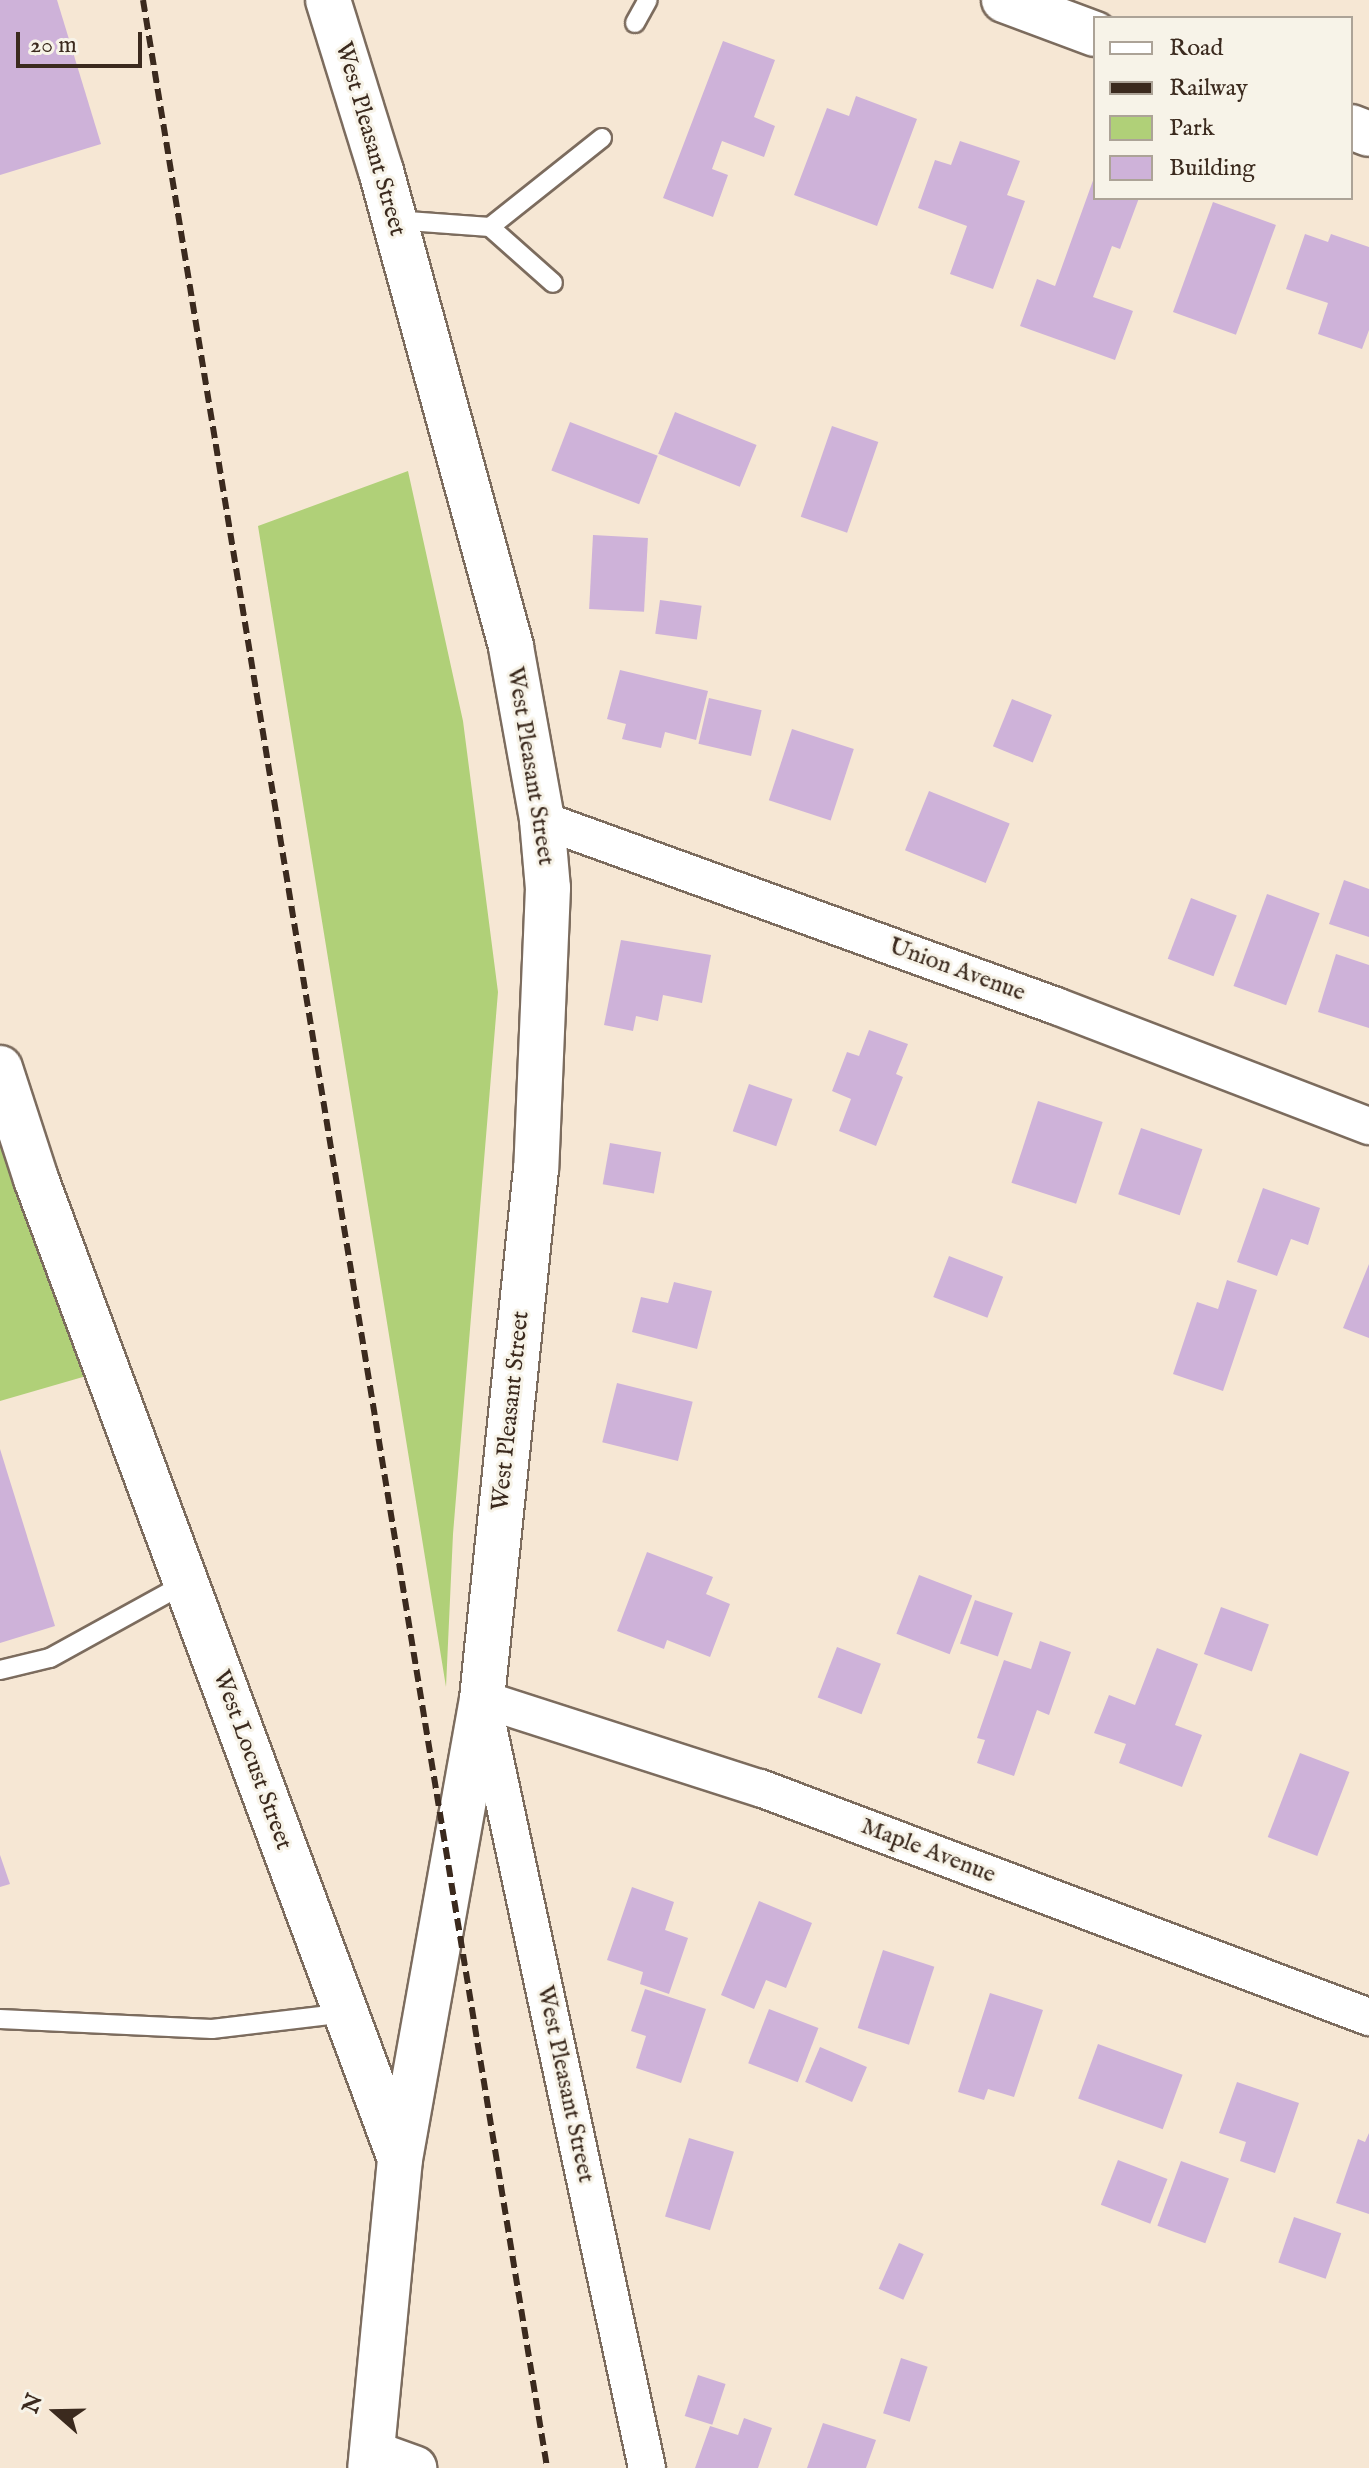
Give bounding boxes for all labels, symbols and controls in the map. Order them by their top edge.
scale bar [20,16,146,66]
legend [1093,16,1353,200]
text: 20 m [30,30,77,61]
text: Road [1169,33,1223,64]
street label: West Pleasant Street [328,38,412,240]
text: Railway [1169,73,1248,104]
text: Park [1169,113,1215,144]
text: Building [1169,153,1255,184]
street label: West Pleasant Street [500,665,560,867]
street label: Union Avenue [885,932,1029,1008]
street label: West Pleasant Street [486,1310,536,1512]
street label: West Locust Street [206,1666,298,1854]
street label: Maple Avenue [857,1812,999,1890]
street label: West Pleasant Street [530,1983,600,2185]
north arrow [16,2372,96,2452]
text: N [17,2390,50,2418]

